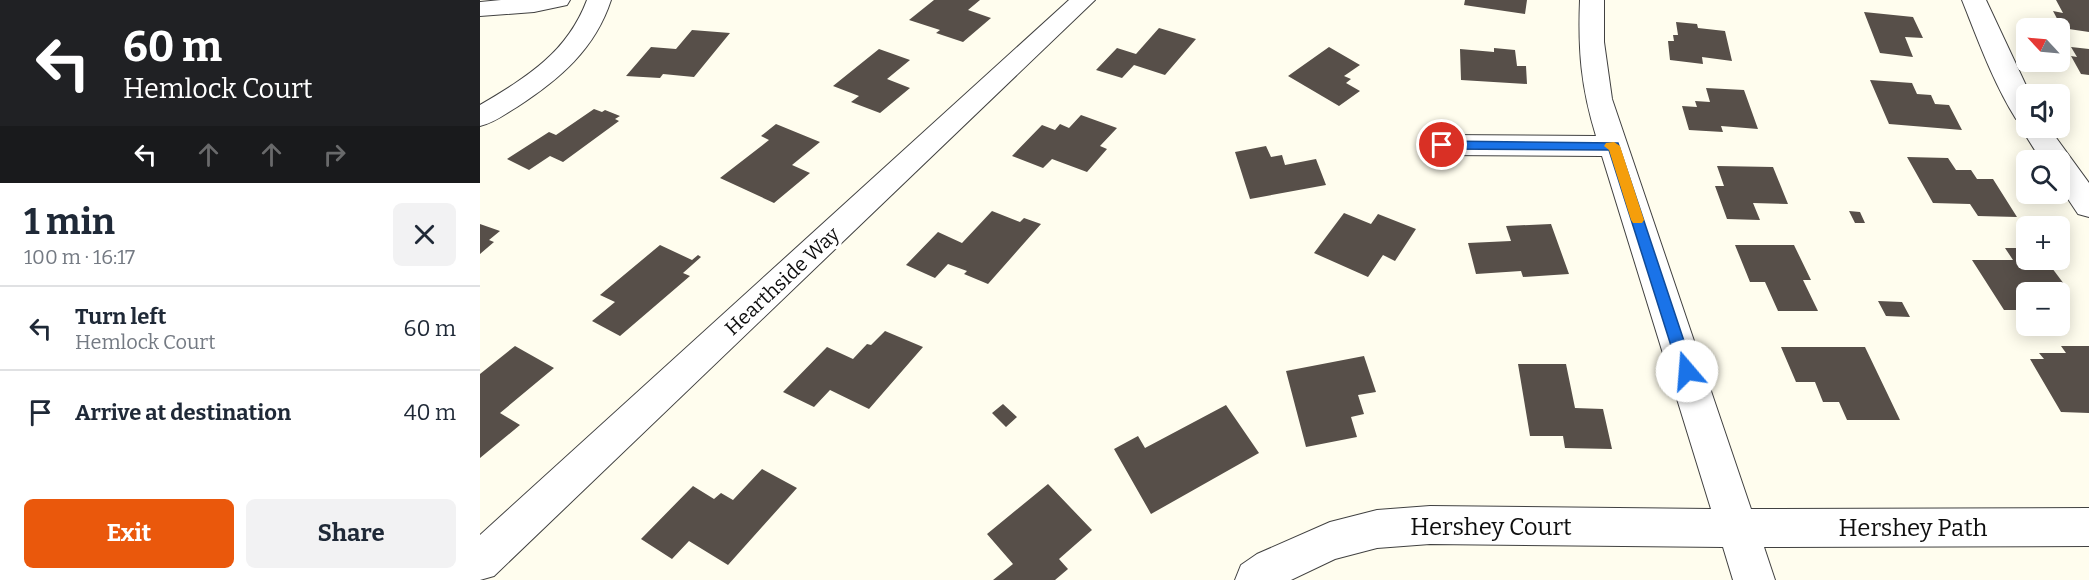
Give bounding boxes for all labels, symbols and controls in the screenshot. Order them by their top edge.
north arrow [2016,18,2070,72]
map controls [2016,18,2070,336]
text: 60 m [123,22,222,72]
icon: left [24,24,102,102]
text: Hemlock Court [123,73,313,105]
button: sound [2016,84,2070,138]
pin [1416,119,1467,170]
icon: arrive [1425,128,1458,161]
icon: left [129,138,162,171]
icon: ahead [192,138,225,171]
icon: ahead [255,138,288,171]
icon: right [318,138,351,171]
button: search [2016,150,2070,204]
text: 1 min [24,200,115,244]
button: close [393,203,456,266]
button: + [2016,216,2070,270]
street label: Hearthside Way [720,222,845,340]
text: 100 m · 16:17 [24,245,135,269]
button: − [2016,282,2070,336]
text: Turn left [75,303,167,330]
icon: left [24,312,57,345]
text: 60 m [404,315,456,342]
text: Hemlock Court [75,330,215,354]
position arrow [1655,339,1719,403]
icon: arrive [24,396,57,429]
text: Arrive at destination [75,399,291,426]
text: 40 m [404,399,456,426]
button: Exit [24,499,234,568]
button: Share [246,499,456,568]
street label: Hershey Court [1410,513,1572,541]
street label: Hershey Path [1839,514,1987,542]

